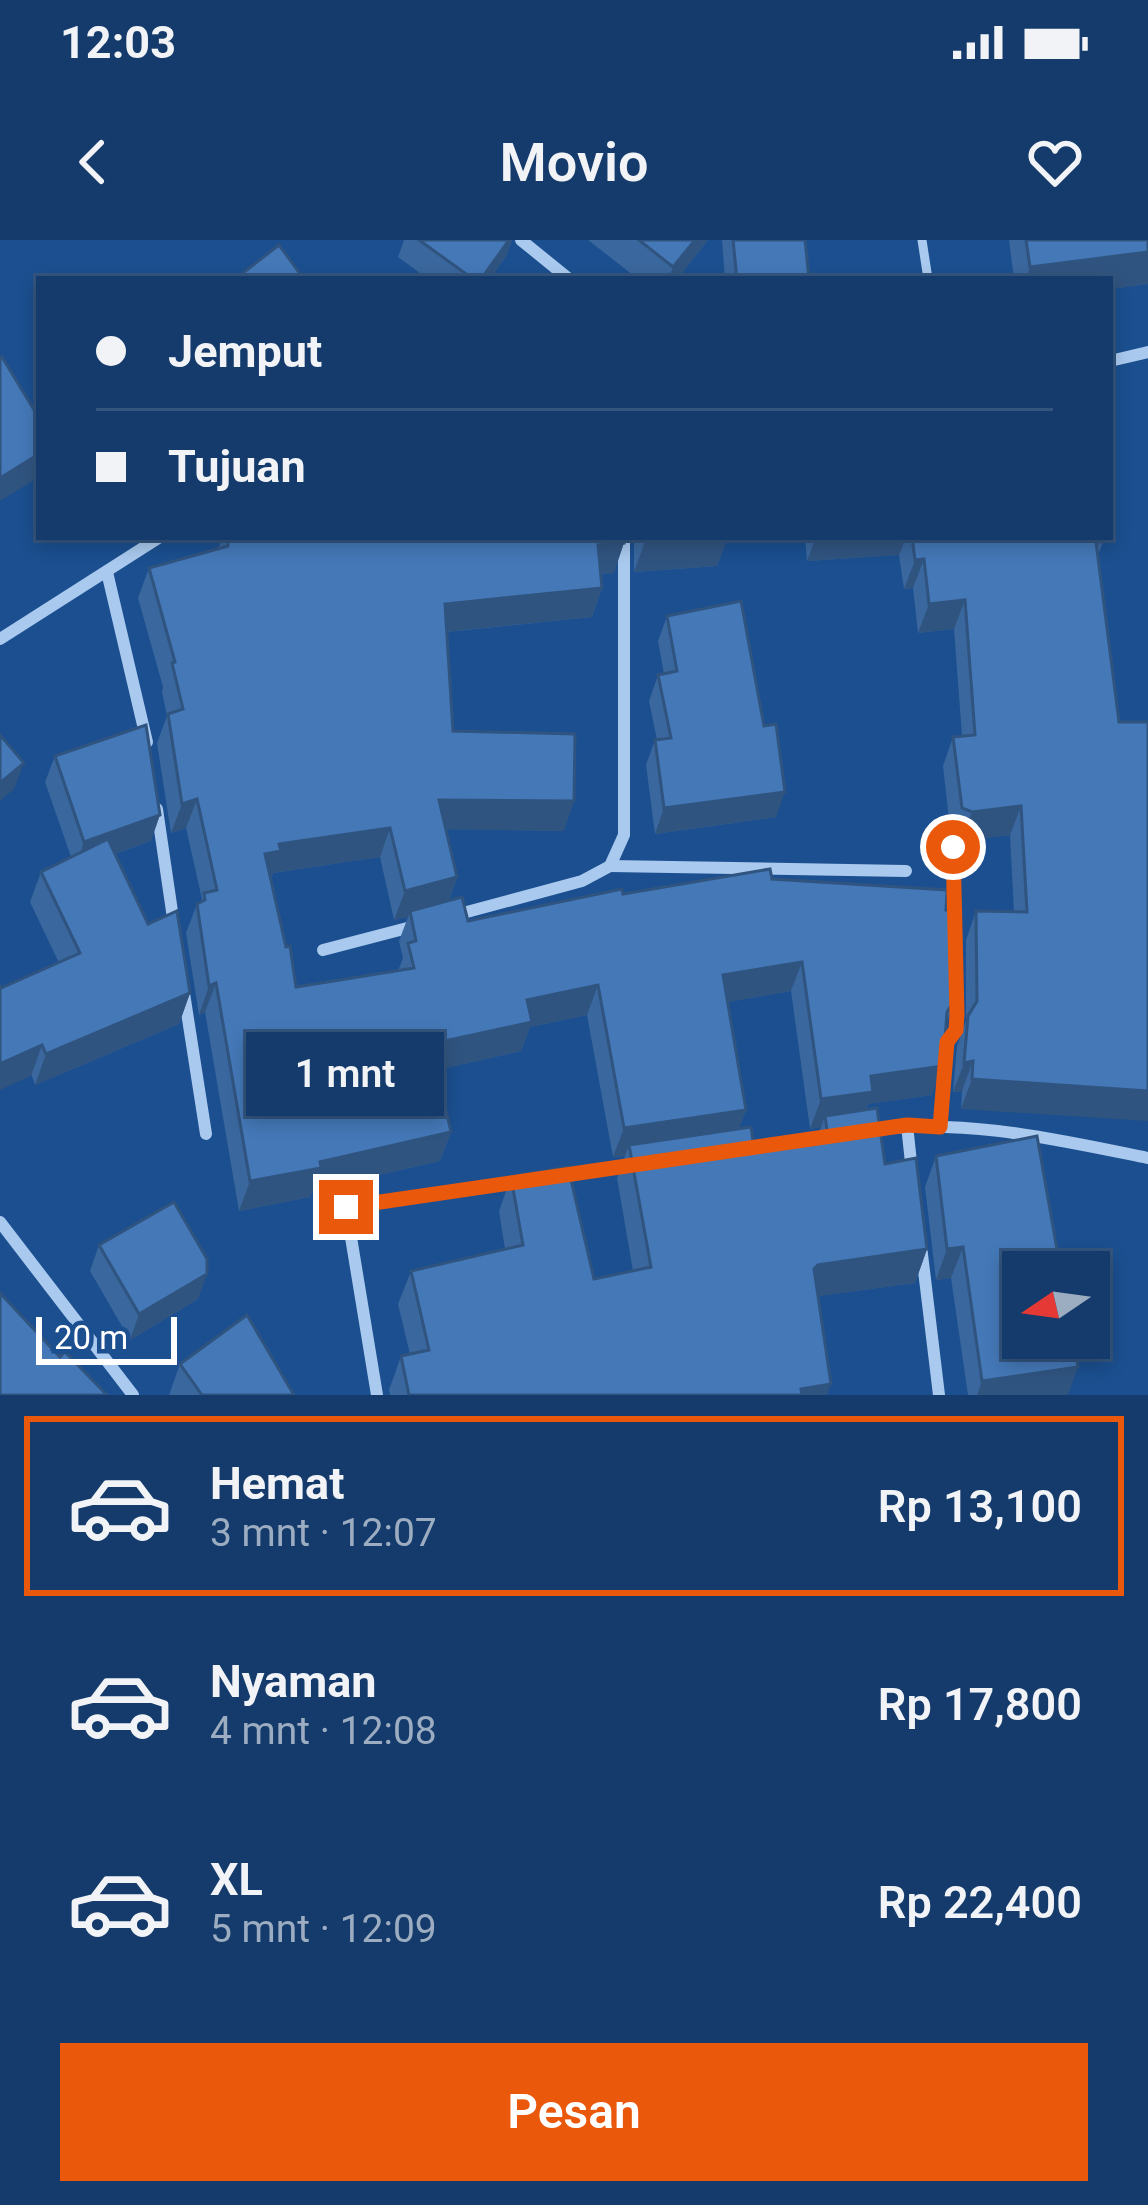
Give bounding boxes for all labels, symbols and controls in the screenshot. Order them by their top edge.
text: 12:03 [60,16,176,69]
icon: back [60,129,126,195]
icon: heart [1022,129,1088,195]
text: Movio [499,131,649,194]
text: Jemput [168,325,322,378]
text: Tujuan [168,440,306,493]
route start [926,820,980,874]
callout: 1 mnt [247,1033,445,1117]
text: 1 mnt [295,1051,395,1097]
route end [319,1180,373,1234]
north arrow [1002,1251,1110,1359]
map controls [1002,1251,1110,1359]
scale bar [36,1311,177,1364]
text: 20 m [54,1318,128,1357]
icon: car [66,1452,174,1560]
text: Hemat [210,1457,344,1510]
text: Rp 13,100 [878,1480,1082,1533]
text: 3 mnt · 12:07 [210,1510,437,1556]
icon: car [66,1650,174,1758]
text: Nyaman [210,1655,376,1708]
text: Rp 17,800 [878,1678,1082,1731]
text: 4 mnt · 12:08 [210,1708,437,1754]
icon: car [66,1848,174,1956]
text: XL [210,1853,263,1906]
text: Rp 22,400 [878,1876,1082,1929]
text: 5 mnt · 12:09 [210,1906,437,1952]
button: Pesan [60,2043,1088,2181]

